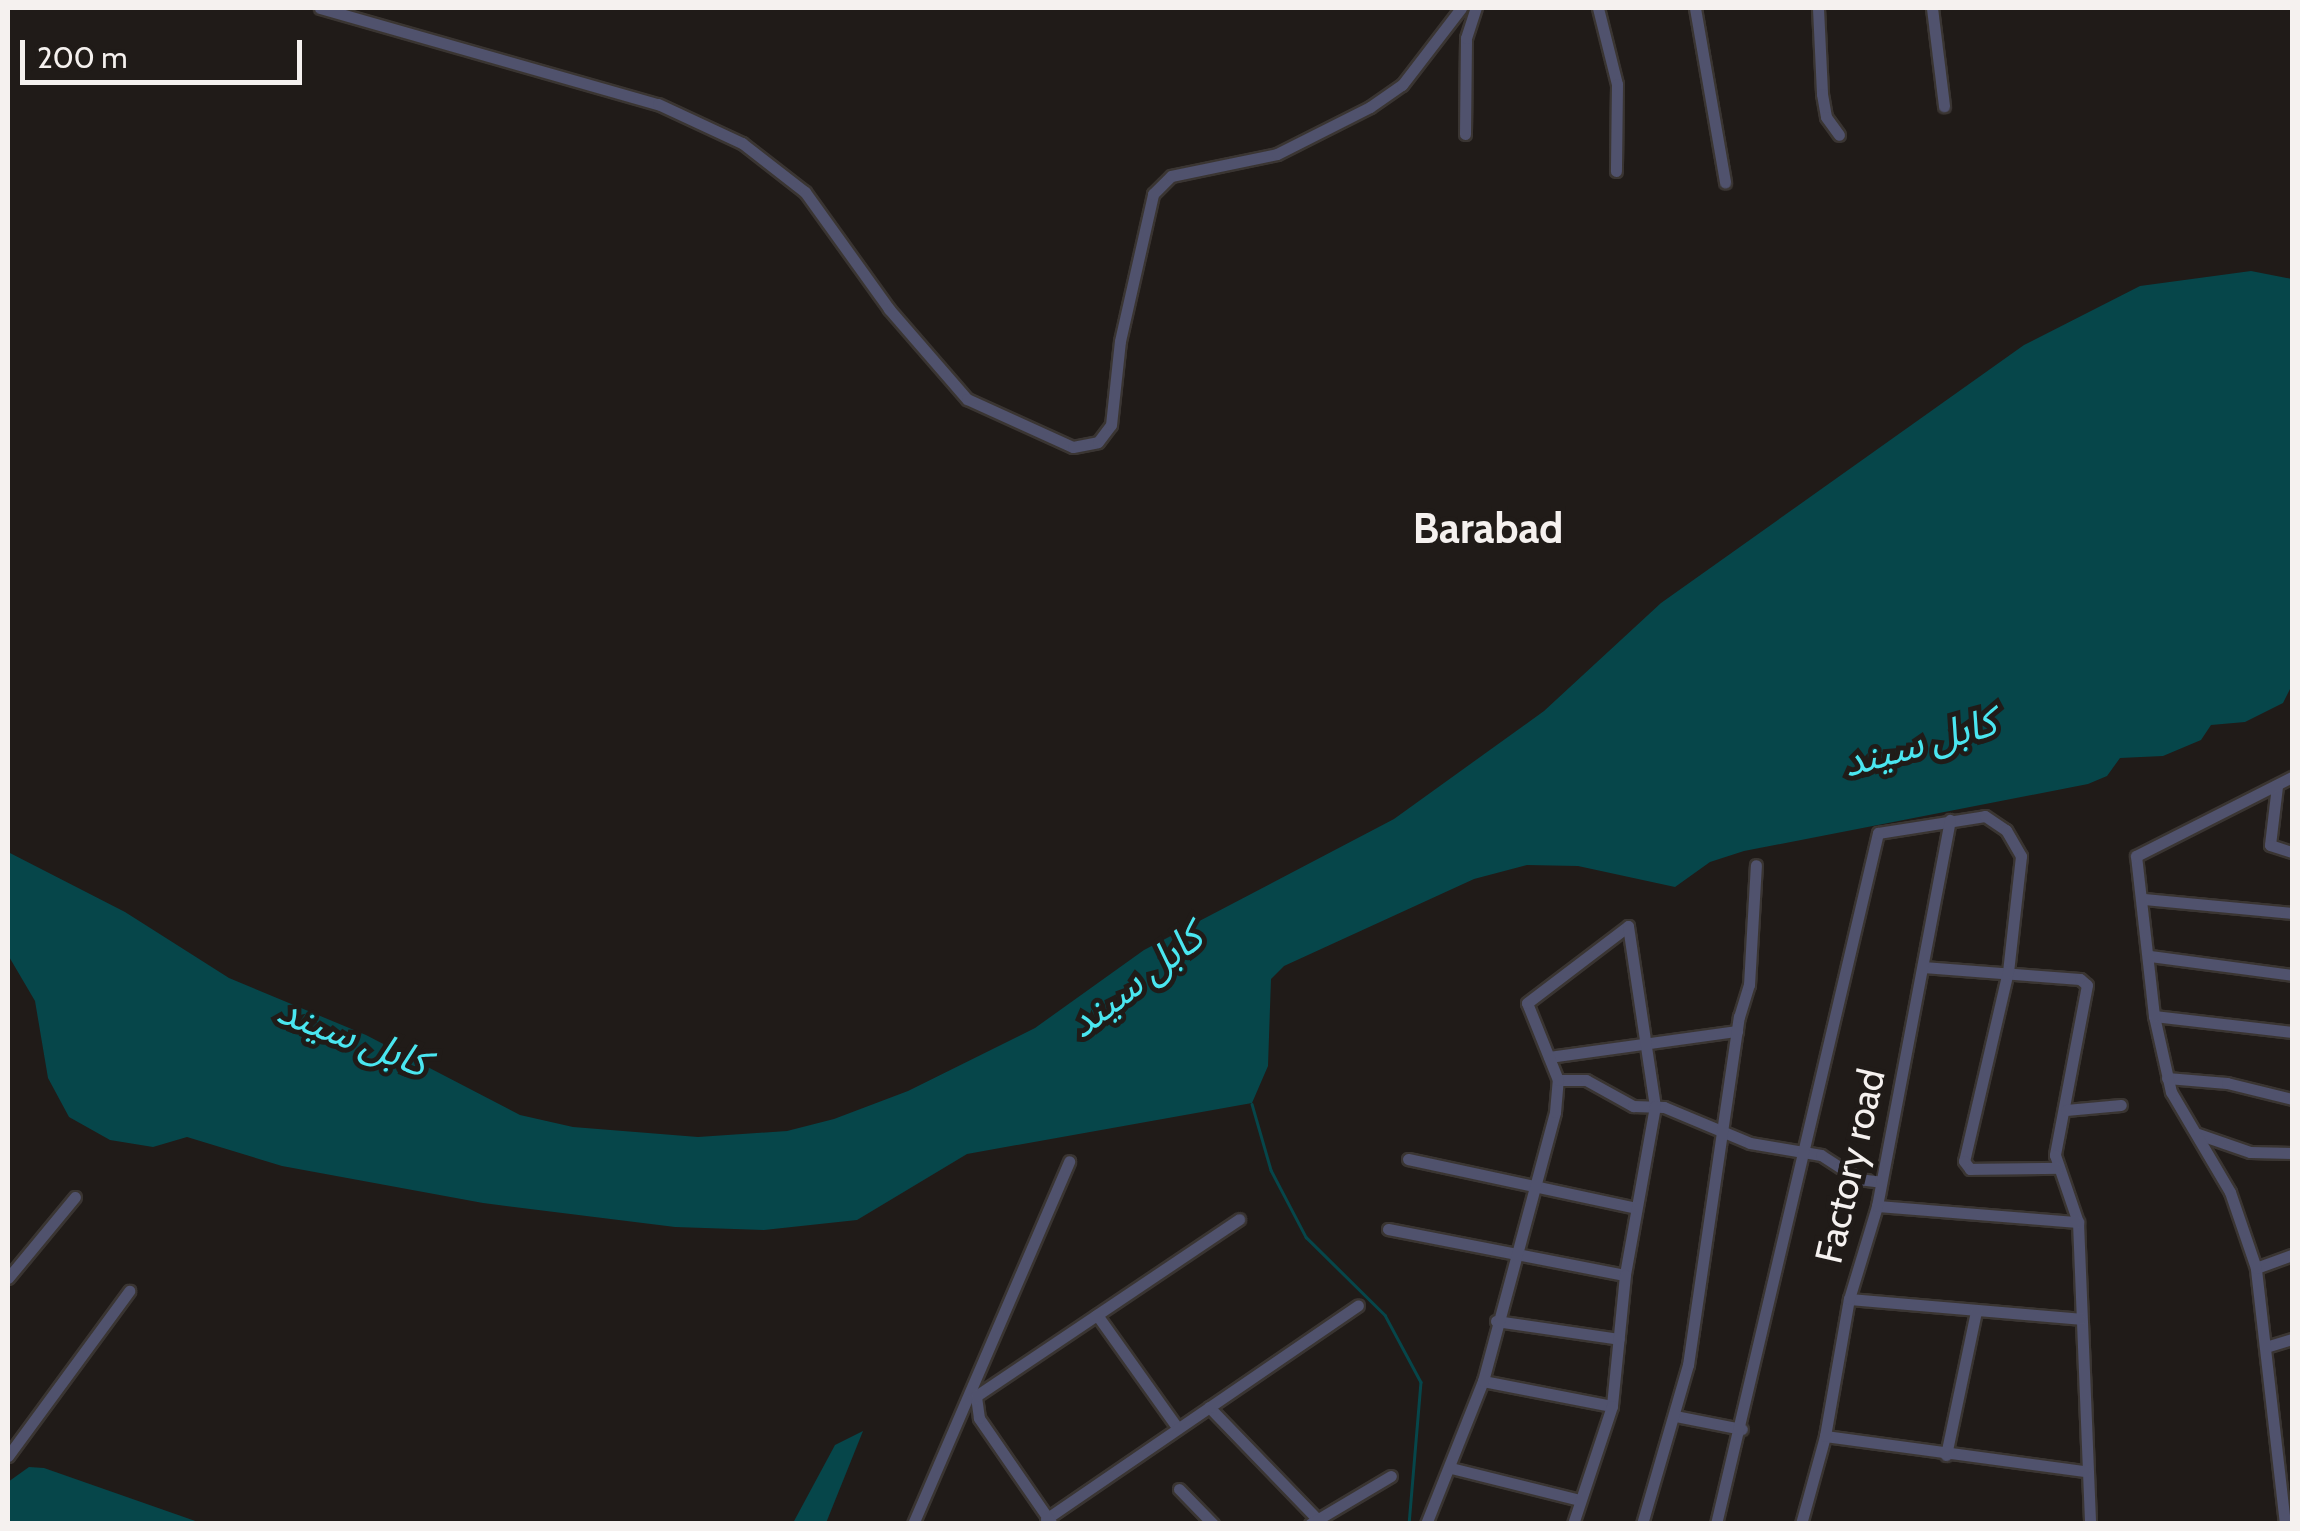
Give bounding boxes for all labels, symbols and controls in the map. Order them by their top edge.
scale bar [25,20,308,82]
text: 200 m [37,39,128,76]
district label: Barabad [1413,503,1563,553]
water label: کابل سيند [1837,697,2001,787]
water label: کابل سيند [1058,913,1212,1047]
water label: کابل سيند [271,985,435,1087]
street label: Factory road [1805,1064,1895,1268]

